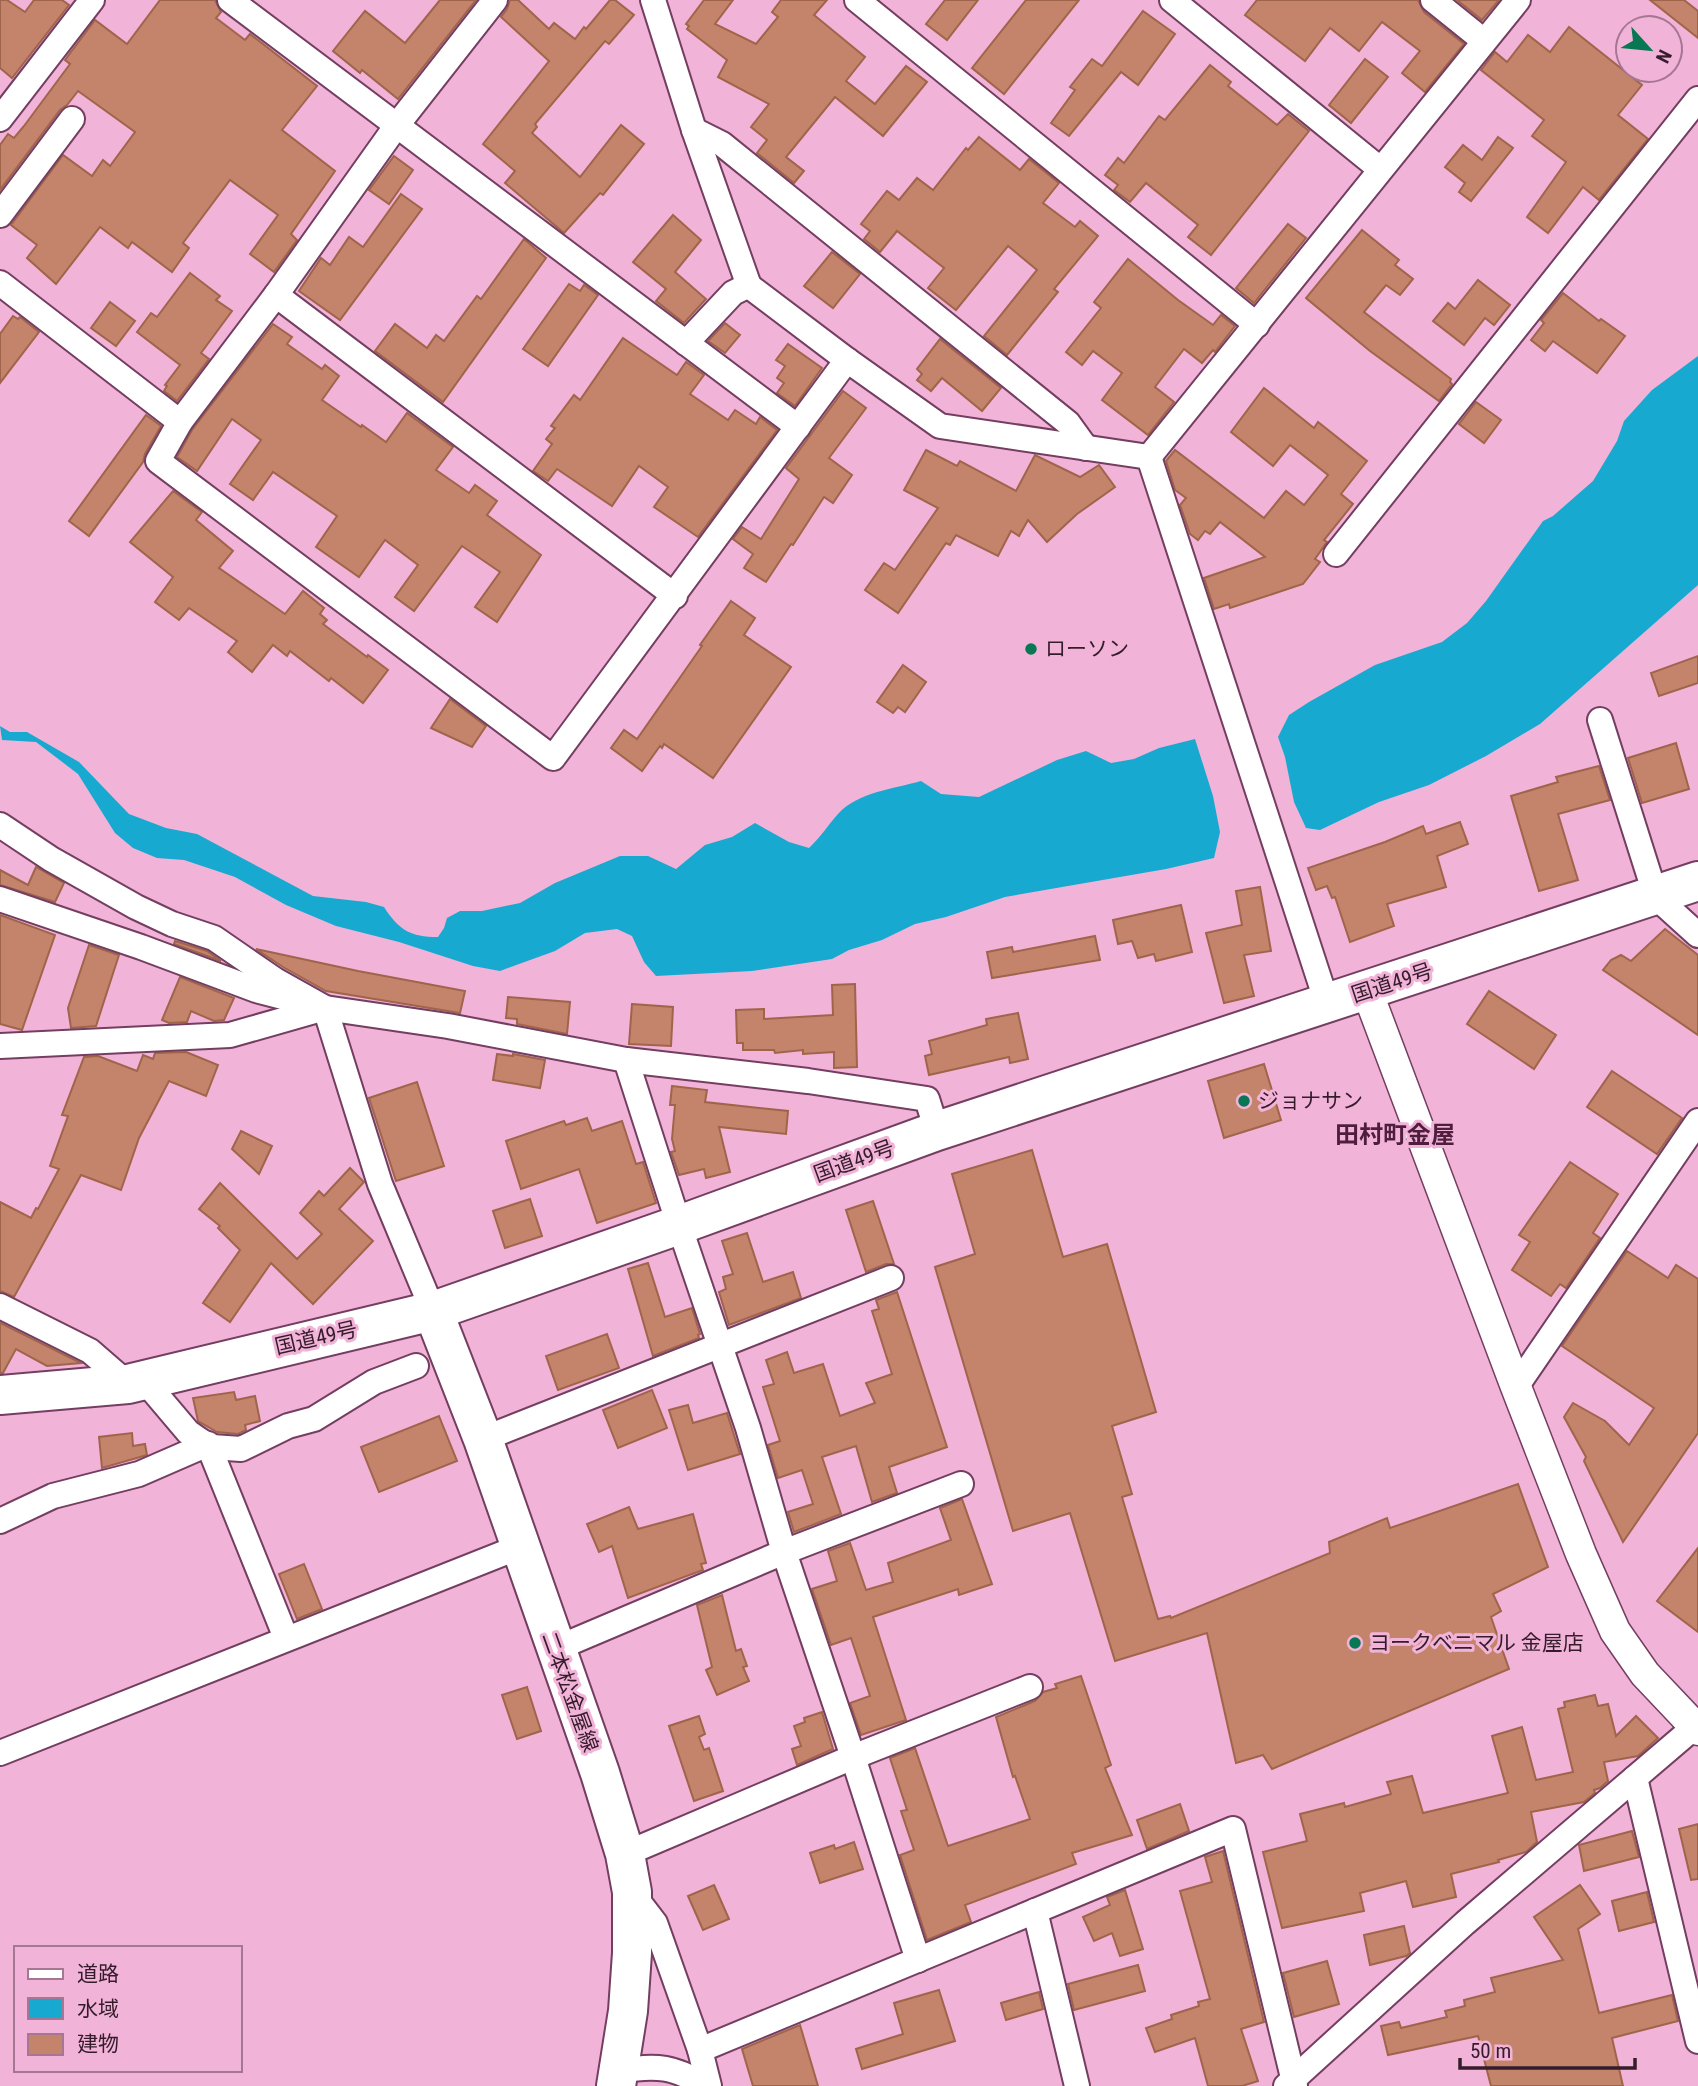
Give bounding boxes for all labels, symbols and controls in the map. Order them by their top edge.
north arrow [1614,14,1684,84]
text: N [1651,46,1677,67]
place label: ローソン [1045,637,1129,661]
marker: ローソン [1023,641,1039,657]
street label: 国道49号 [1348,959,1436,1007]
place label: ジョナサン [1258,1089,1363,1113]
marker: ジョナサン [1236,1093,1252,1109]
district label: 田村町金屋 [1335,1121,1455,1149]
street label: 国道49号 [811,1135,897,1187]
street label: 国道49号 [273,1317,359,1359]
street label: 二本松金屋線 [537,1629,603,1755]
place label: ヨークベニマル 金屋店 [1369,1631,1584,1655]
marker: ヨークベニマル 金屋店 [1347,1635,1363,1651]
legend [14,1946,242,2072]
text: 道路 [77,1962,119,1986]
text: 水域 [77,1997,119,2021]
scale bar [1460,2026,1635,2070]
text: 建物 [77,2032,119,2056]
text: 50 m [1470,2039,1511,2063]

